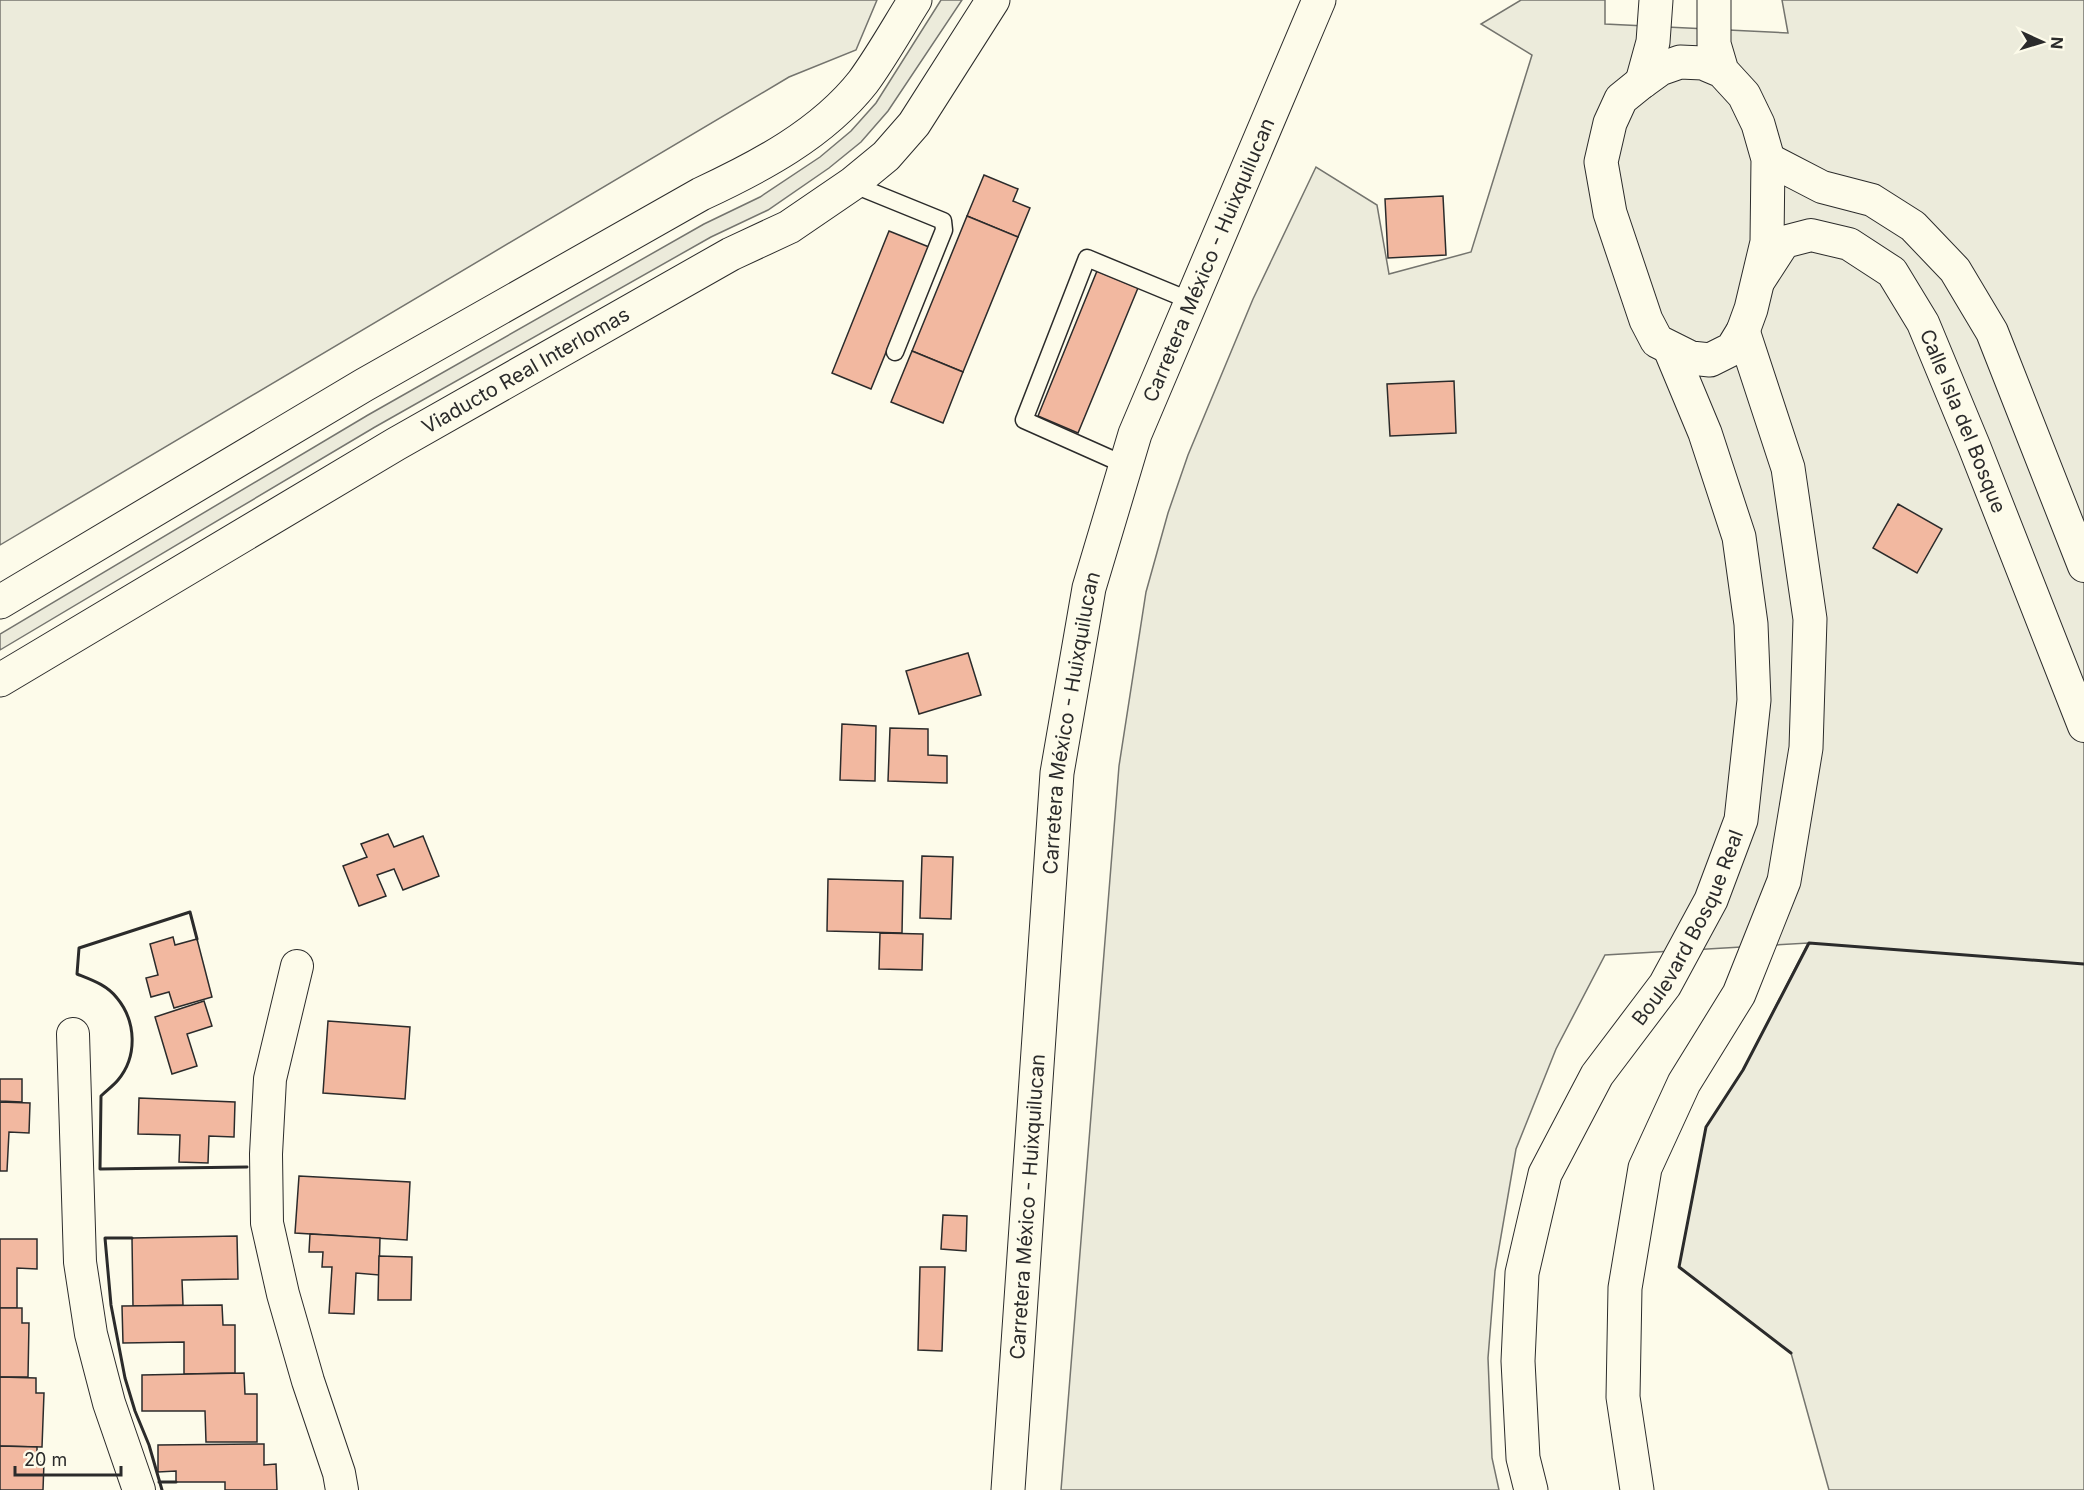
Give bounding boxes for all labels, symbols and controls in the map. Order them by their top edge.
north arrow [2012,12,2072,72]
text: N [2047,36,2067,50]
street label: Carretera México - Huixquilucan [1138,114,1280,406]
street label: Viaducto Real Interlomas [418,302,634,439]
street label: Calle Isla del Bosque [1915,326,2011,516]
street label: Carretera México - Huixquilucan [1038,569,1105,875]
street label: Boulevard Bosque Real [1627,827,1748,1030]
street label: Carretera México - Huixquilucan [1005,1053,1050,1360]
scale bar [15,1439,122,1477]
text: 20 m [24,1449,67,1470]

